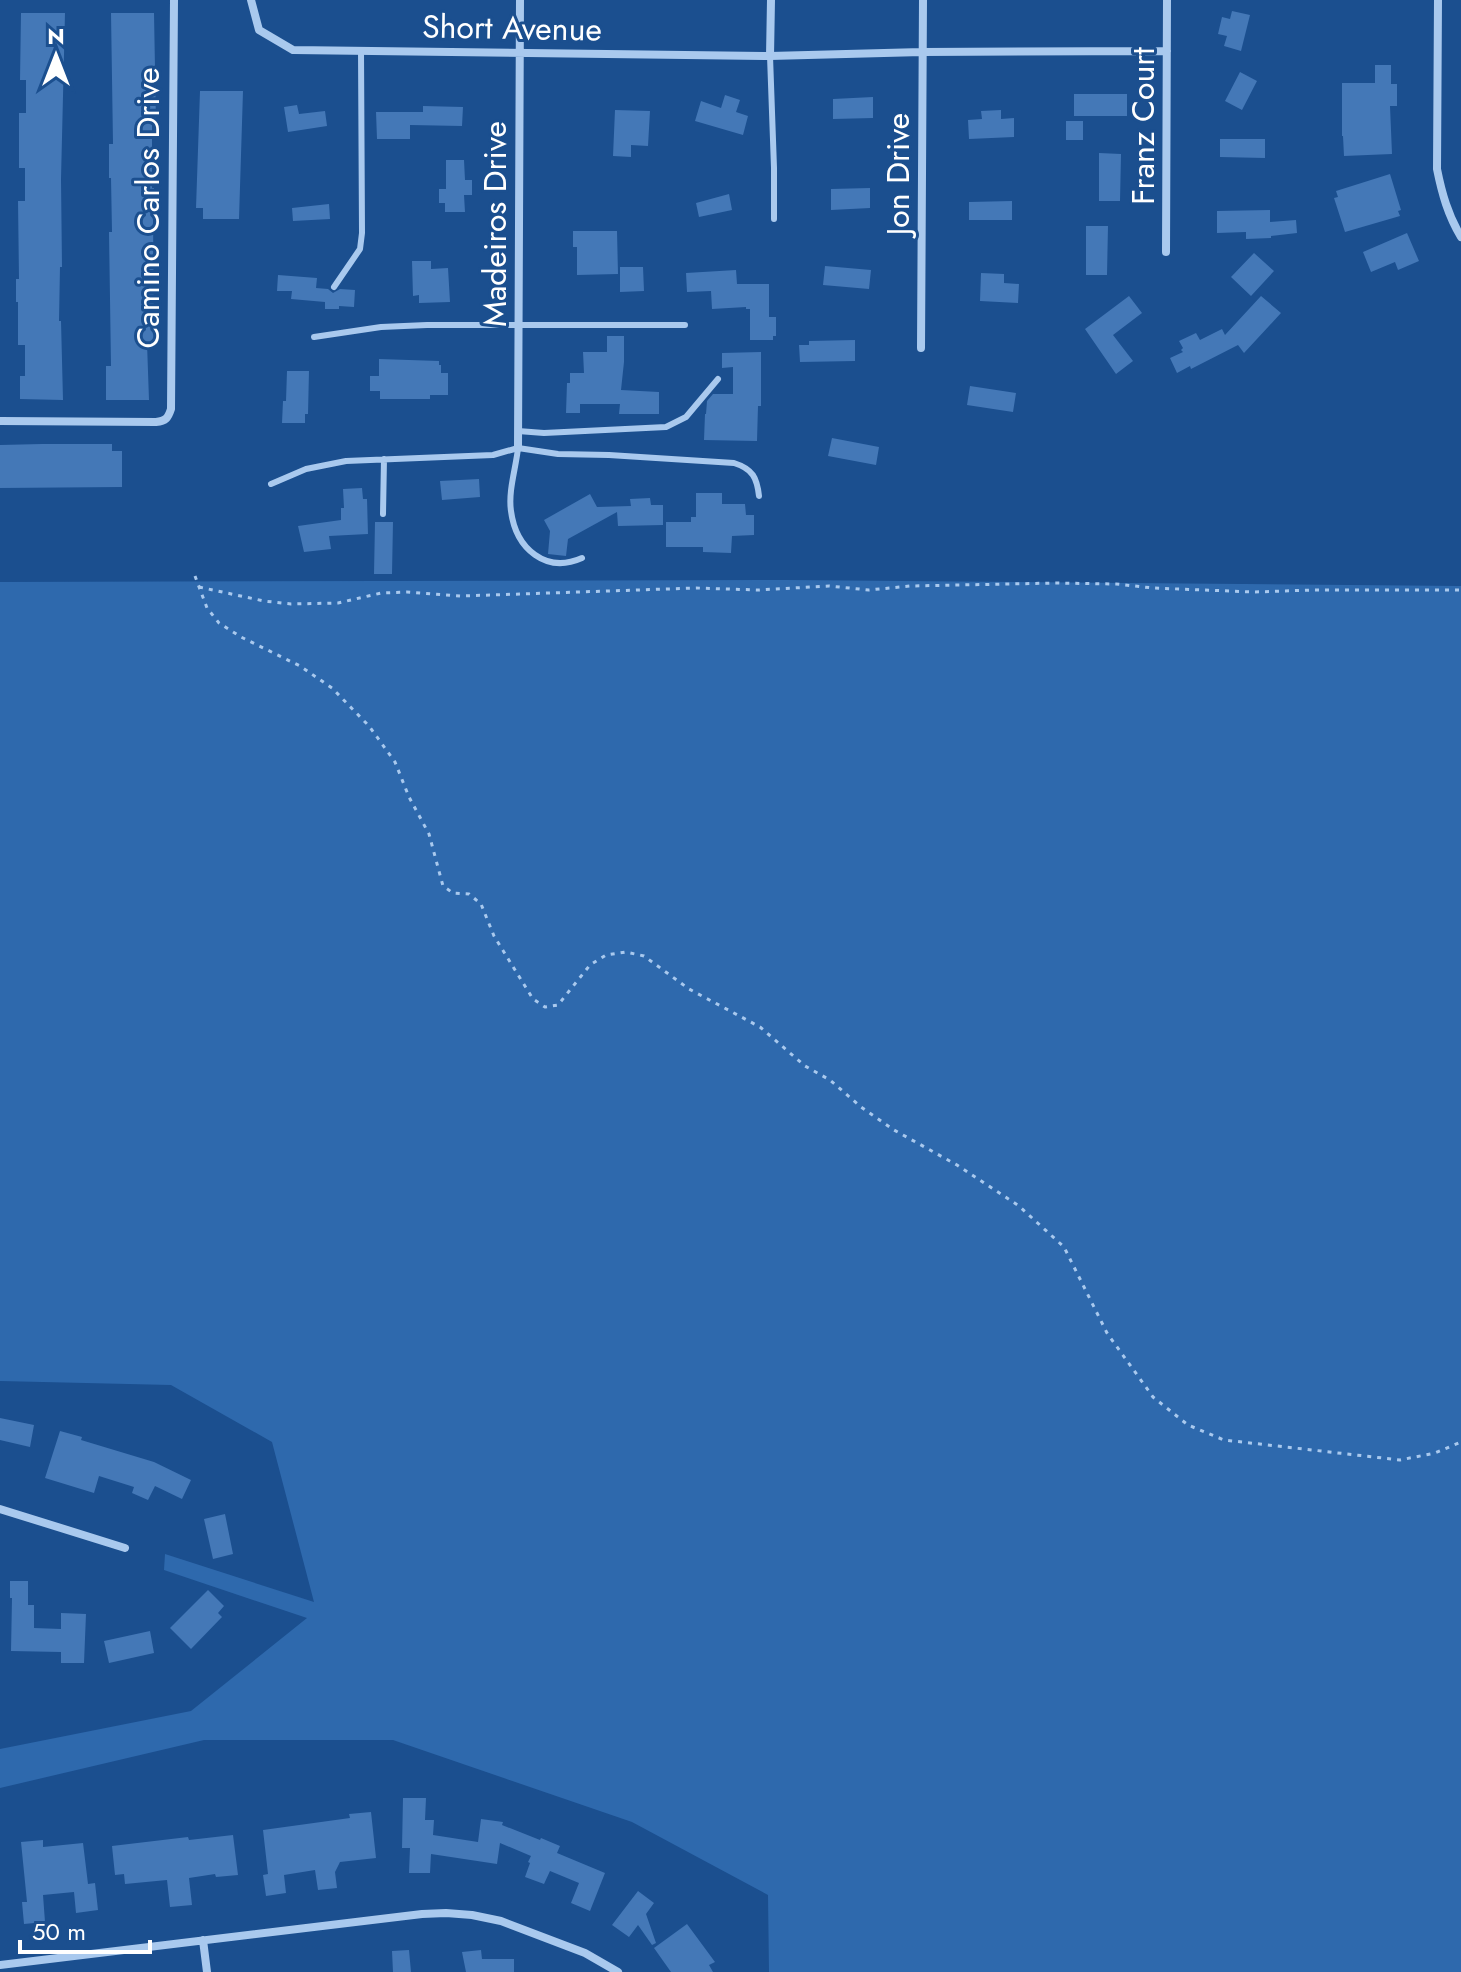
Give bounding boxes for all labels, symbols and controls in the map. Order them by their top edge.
street label: Short Avenue [422,3,602,53]
north arrow [16,16,96,96]
text: N [47,20,65,52]
street label: Franz Court [1120,47,1166,205]
street label: Camino Carlos Drive [125,67,171,349]
street label: Jon Drive [875,113,921,239]
street label: Madeiros Drive [472,121,518,327]
scale bar [20,1904,150,1954]
text: 50 m [32,1914,86,1949]

